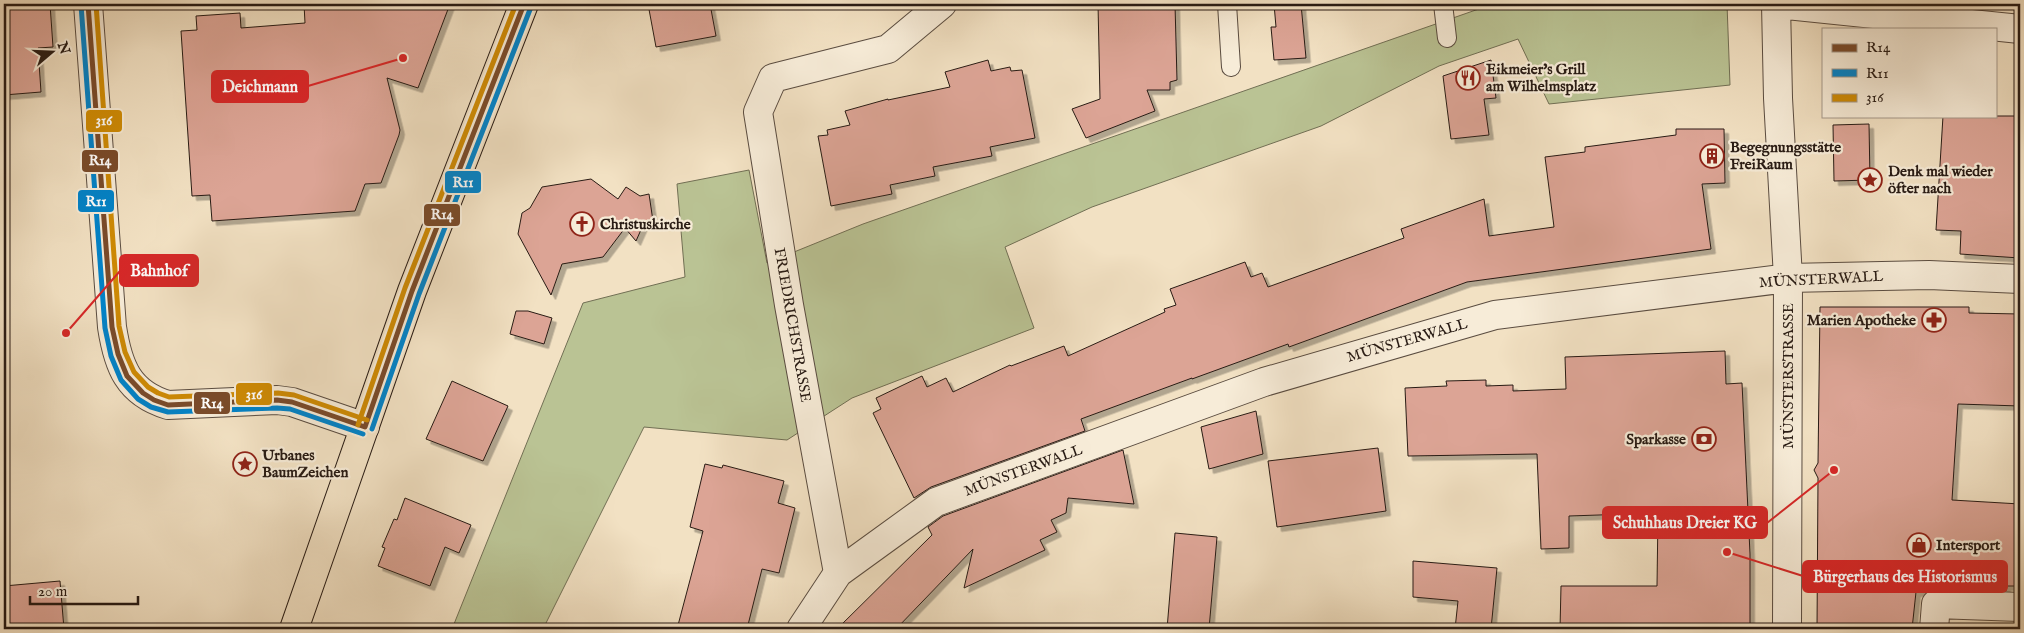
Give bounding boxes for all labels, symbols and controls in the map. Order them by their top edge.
north arrow [28,28,78,78]
legend [1822,28,1996,118]
text: N [53,38,74,57]
text: R14 [1866,38,1891,57]
place label: Eikmeier's Grill am Wilhelmsplatz [1486,60,1596,96]
text: R11 [1866,64,1889,83]
restaurant icon: Eikmeier's Grill am Wilhelmsplatz [1455,65,1481,91]
callout: Deichmann [212,71,308,102]
text: Deichmann [222,78,299,98]
text: 316 [1866,88,1884,107]
line badge: 316 [85,109,123,133]
text: 316 [96,112,113,130]
place label: Begegnungsstätte FreiRaum [1730,138,1841,174]
building icon: Begegnungsstätte FreiRaum [1699,143,1725,169]
line badge: R14 [81,149,119,173]
text: R14 [89,152,112,170]
place label: Denk mal wieder öfter nach [1888,162,1993,198]
place icon: Denk mal wieder öfter nach [1857,167,1883,193]
line badge: R11 [444,170,482,194]
text: R11 [452,174,474,192]
line badge: R11 [77,189,115,213]
text: R11 [85,193,107,211]
line badge: R14 [423,203,461,227]
text: R14 [431,206,454,224]
church icon: Christuskirche [569,211,595,237]
place label: Christuskirche [600,215,691,234]
street label: FRIEDRICHSTRASSE [770,246,815,404]
callout: Bahnhof [120,255,198,286]
text: Bahnhof [130,262,191,282]
street label: MÜNSTERWALL [1758,267,1884,292]
street label: MÜNSTERSTRASSE [1779,303,1798,449]
pharmacy icon: Marien Apotheke [1921,307,1947,333]
place label: Marien Apotheke [1807,311,1916,330]
street label: MÜNSTERWALL [1345,314,1470,367]
line badge: 316 [235,382,273,406]
text: 316 [246,386,263,404]
line badge: R14 [193,391,231,415]
text: R14 [201,395,224,413]
bank icon: Sparkasse [1691,426,1717,452]
place label: Sparkasse [1626,430,1686,449]
street label: MÜNSTERWALL [961,440,1085,501]
place label: Urbanes BaumZeichen [261,446,348,482]
place icon: Urbanes BaumZeichen [232,451,258,477]
callout: Schuhhaus Dreier KG [1603,507,1767,538]
text: Schuhhaus Dreier KG [1613,514,1757,534]
shop icon: Intersport [1906,532,1932,558]
place label: Intersport [1936,536,2001,555]
callout: Bürgerhaus des Historismus [1803,561,2007,592]
text: Bürgerhaus des Historismus [1813,568,1997,588]
scale bar [30,573,138,605]
text: 20 m [38,582,68,601]

